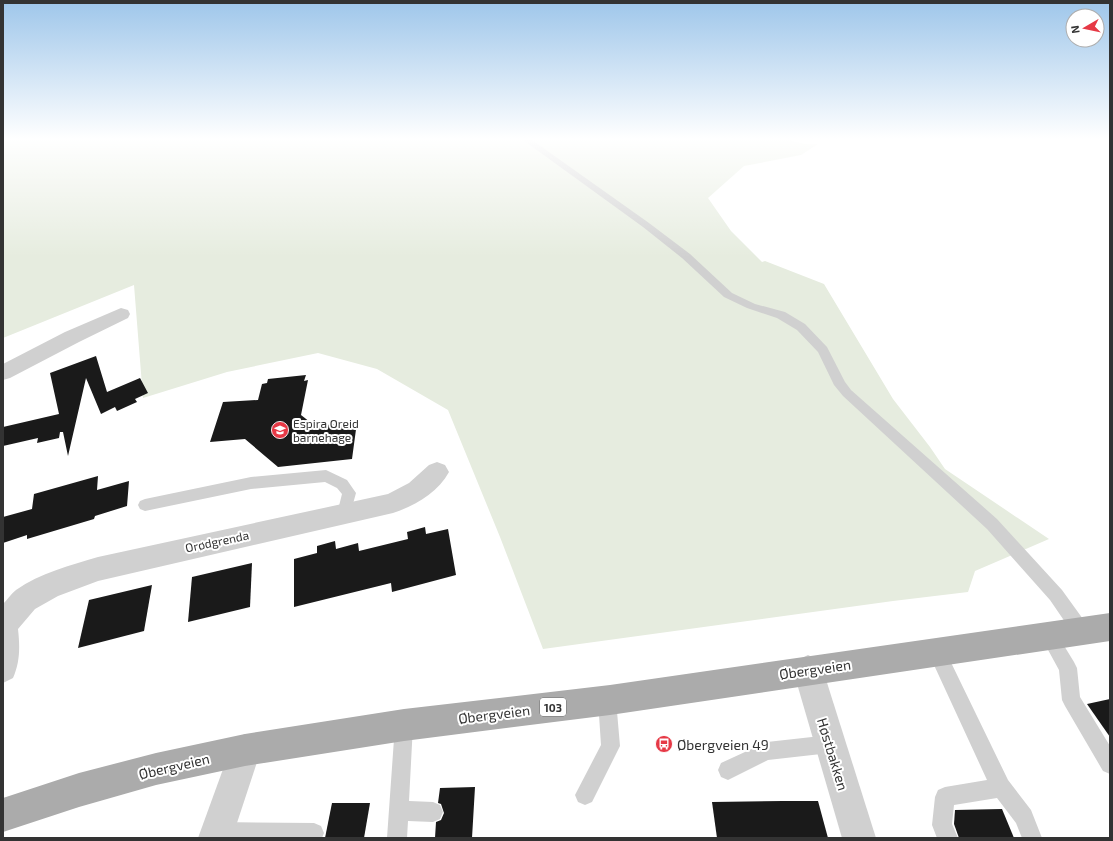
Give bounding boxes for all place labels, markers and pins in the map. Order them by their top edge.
place label: Espira Oreid barnehage [293,416,359,444]
school or university icon: Espira Oreid barnehage [270,420,290,440]
bus stop icon: Øbergveien 49 [654,734,674,754]
place label: Øbergveien 49 [677,736,769,753]

